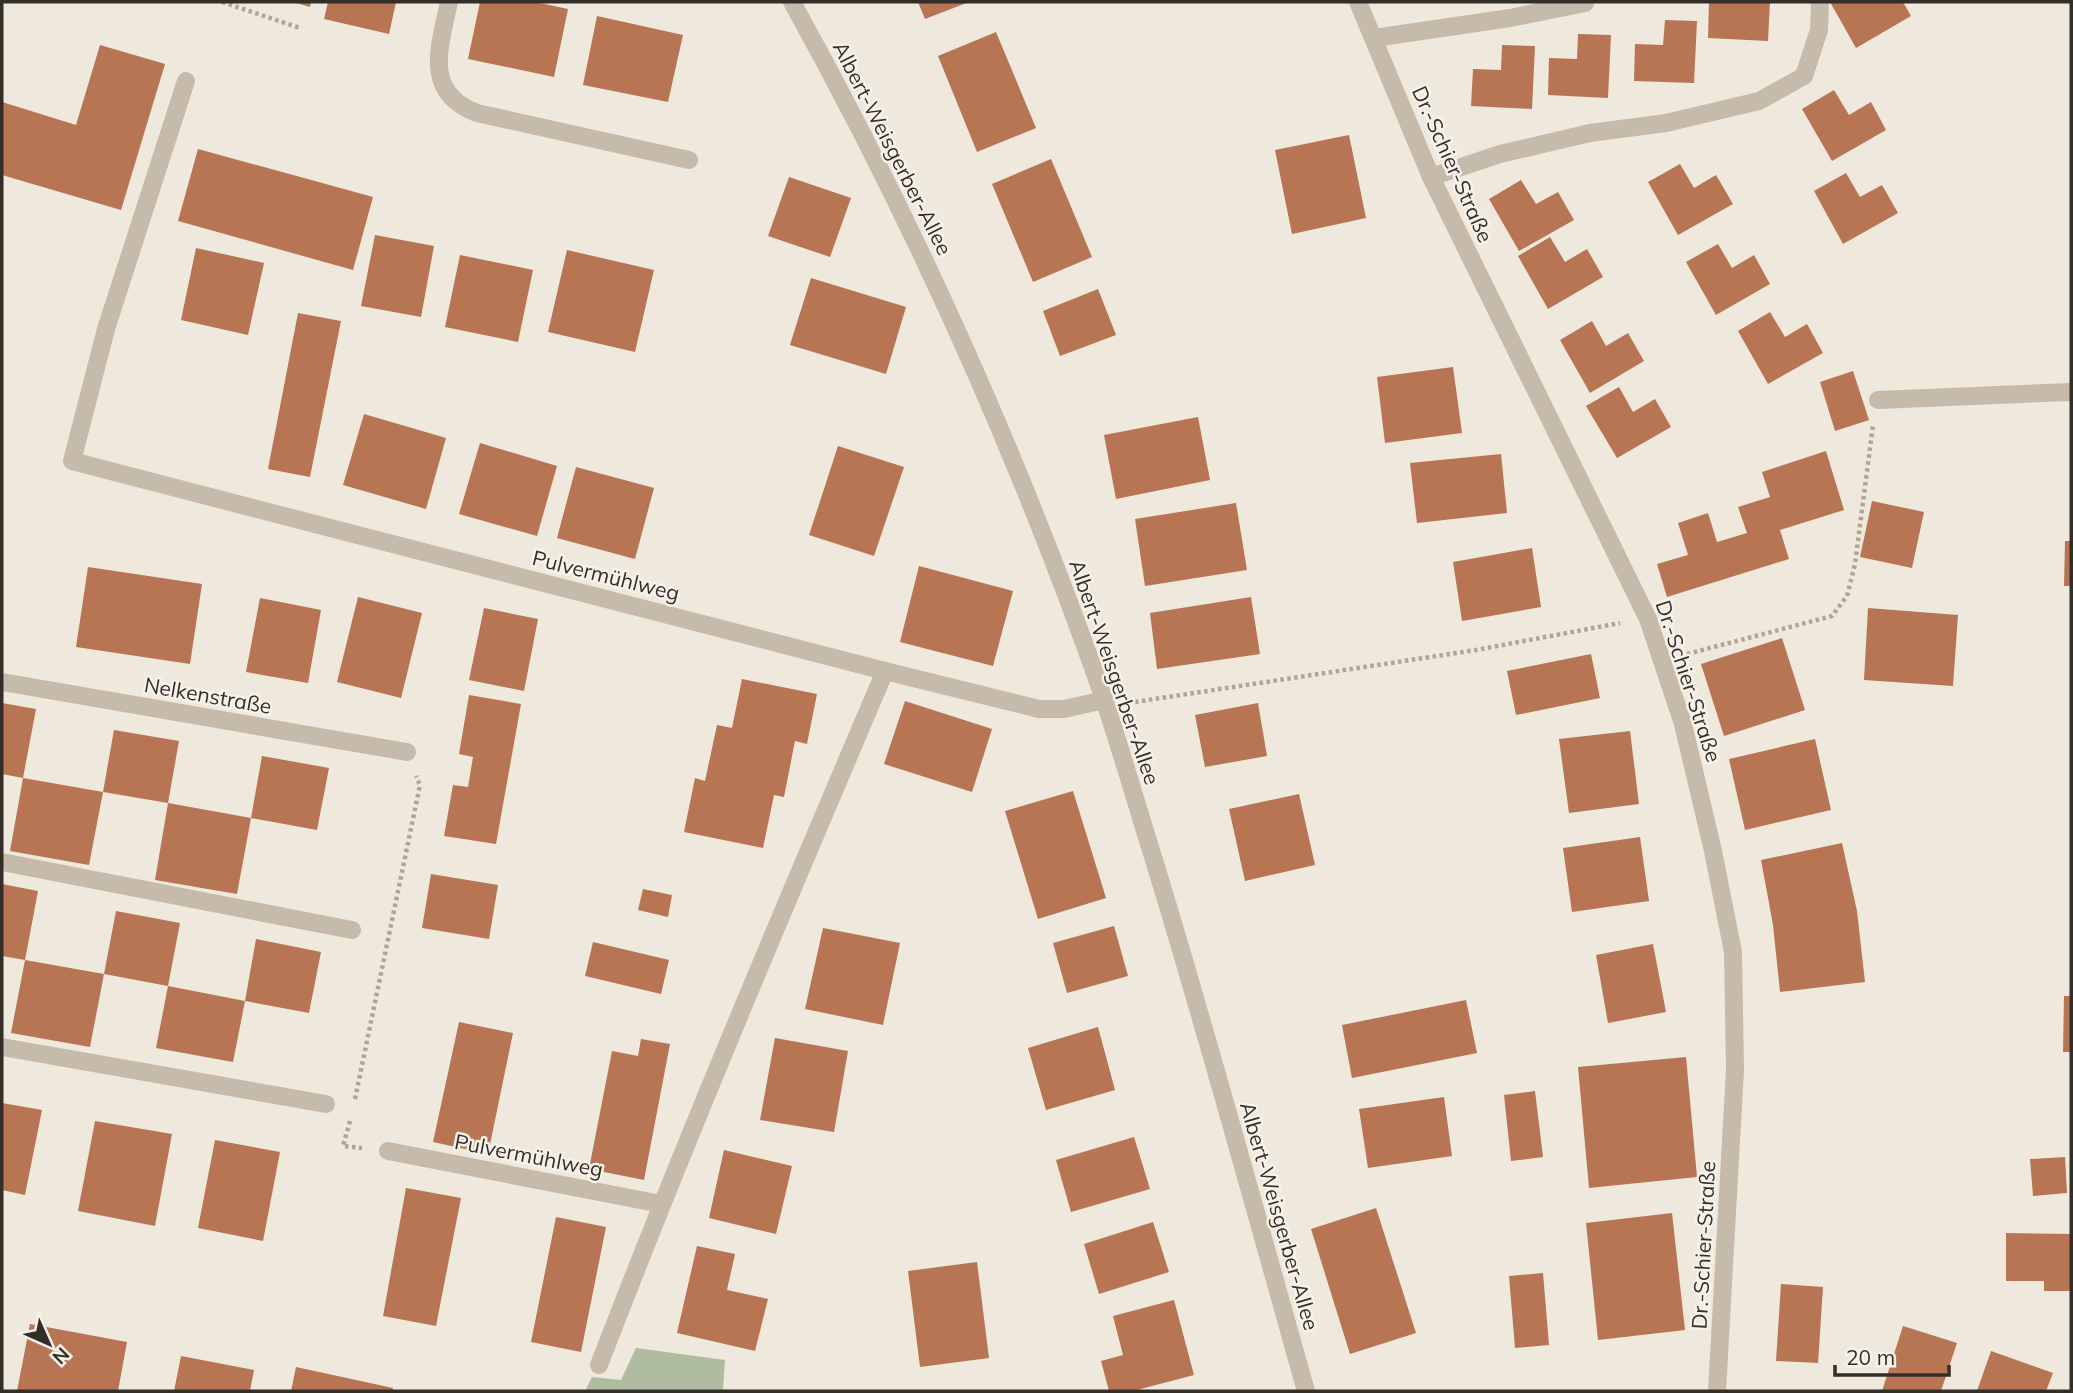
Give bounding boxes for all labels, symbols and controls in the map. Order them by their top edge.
street label: Albert-Weisgerber-Allee [828,37,958,259]
street label: Dr.-Schier-Straße [1407,82,1499,246]
street label: Pulvermühlweg [530,544,682,606]
street label: Albert-Weisgerber-Allee [1064,556,1166,788]
street label: Dr.-Schier-Straße [1651,597,1727,765]
street label: Nelkenstraße [142,671,274,719]
street label: Albert-Weisgerber-Allee [1235,1099,1325,1333]
street label: Pulvermühlweg [453,1128,605,1182]
street label: Dr.-Schier-Straße [1686,1160,1720,1330]
north arrow [14,1309,84,1379]
scale bar [1835,1334,1949,1378]
text: N [47,1342,75,1370]
text: 20 m [1846,1344,1895,1370]

